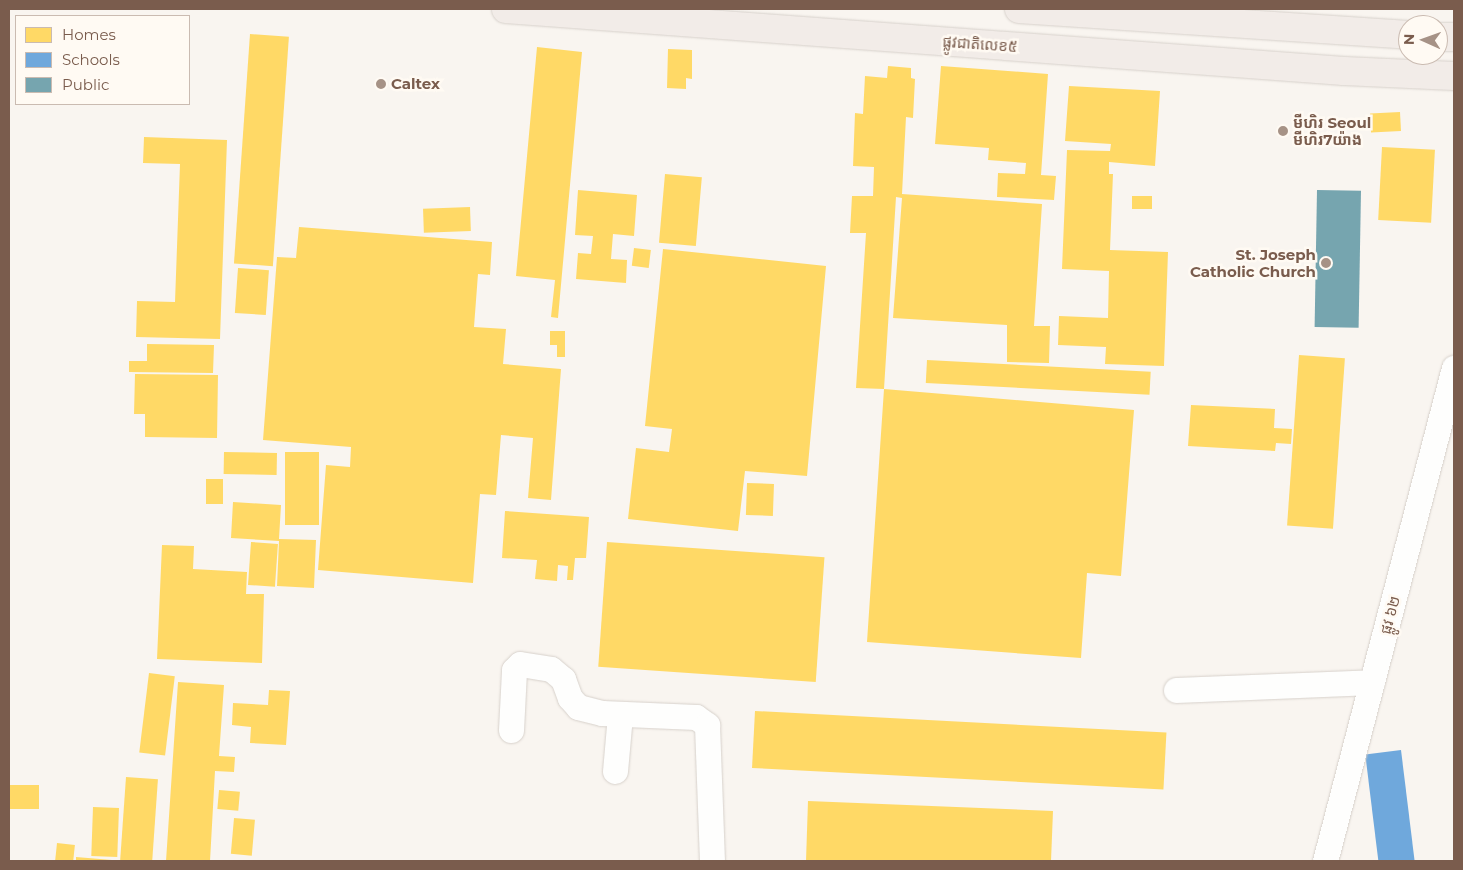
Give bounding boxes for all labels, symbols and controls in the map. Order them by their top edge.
legend [15,15,190,105]
north arrow [1398,15,1448,65]
text: Homes [62,25,116,44]
street label: ផ្លូវជាតិលេខ៥ [942,32,1018,56]
text: N [1400,34,1418,45]
text: Schools [62,50,120,69]
text: Public [62,75,110,94]
place label: Caltex [391,75,440,93]
marker: Caltex [375,78,387,90]
place label: មីហិរ Seoul មីហិរ7យ៉ាង [1293,113,1371,148]
marker: មីហិរ Seoul មីហិរ7យ៉ាង [1277,125,1289,137]
place label: St. Joseph Catholic Church [1190,245,1316,280]
marker: St. Joseph Catholic Church [1320,257,1332,269]
street label: ផ្លូវ ៦២ [1376,594,1404,636]

